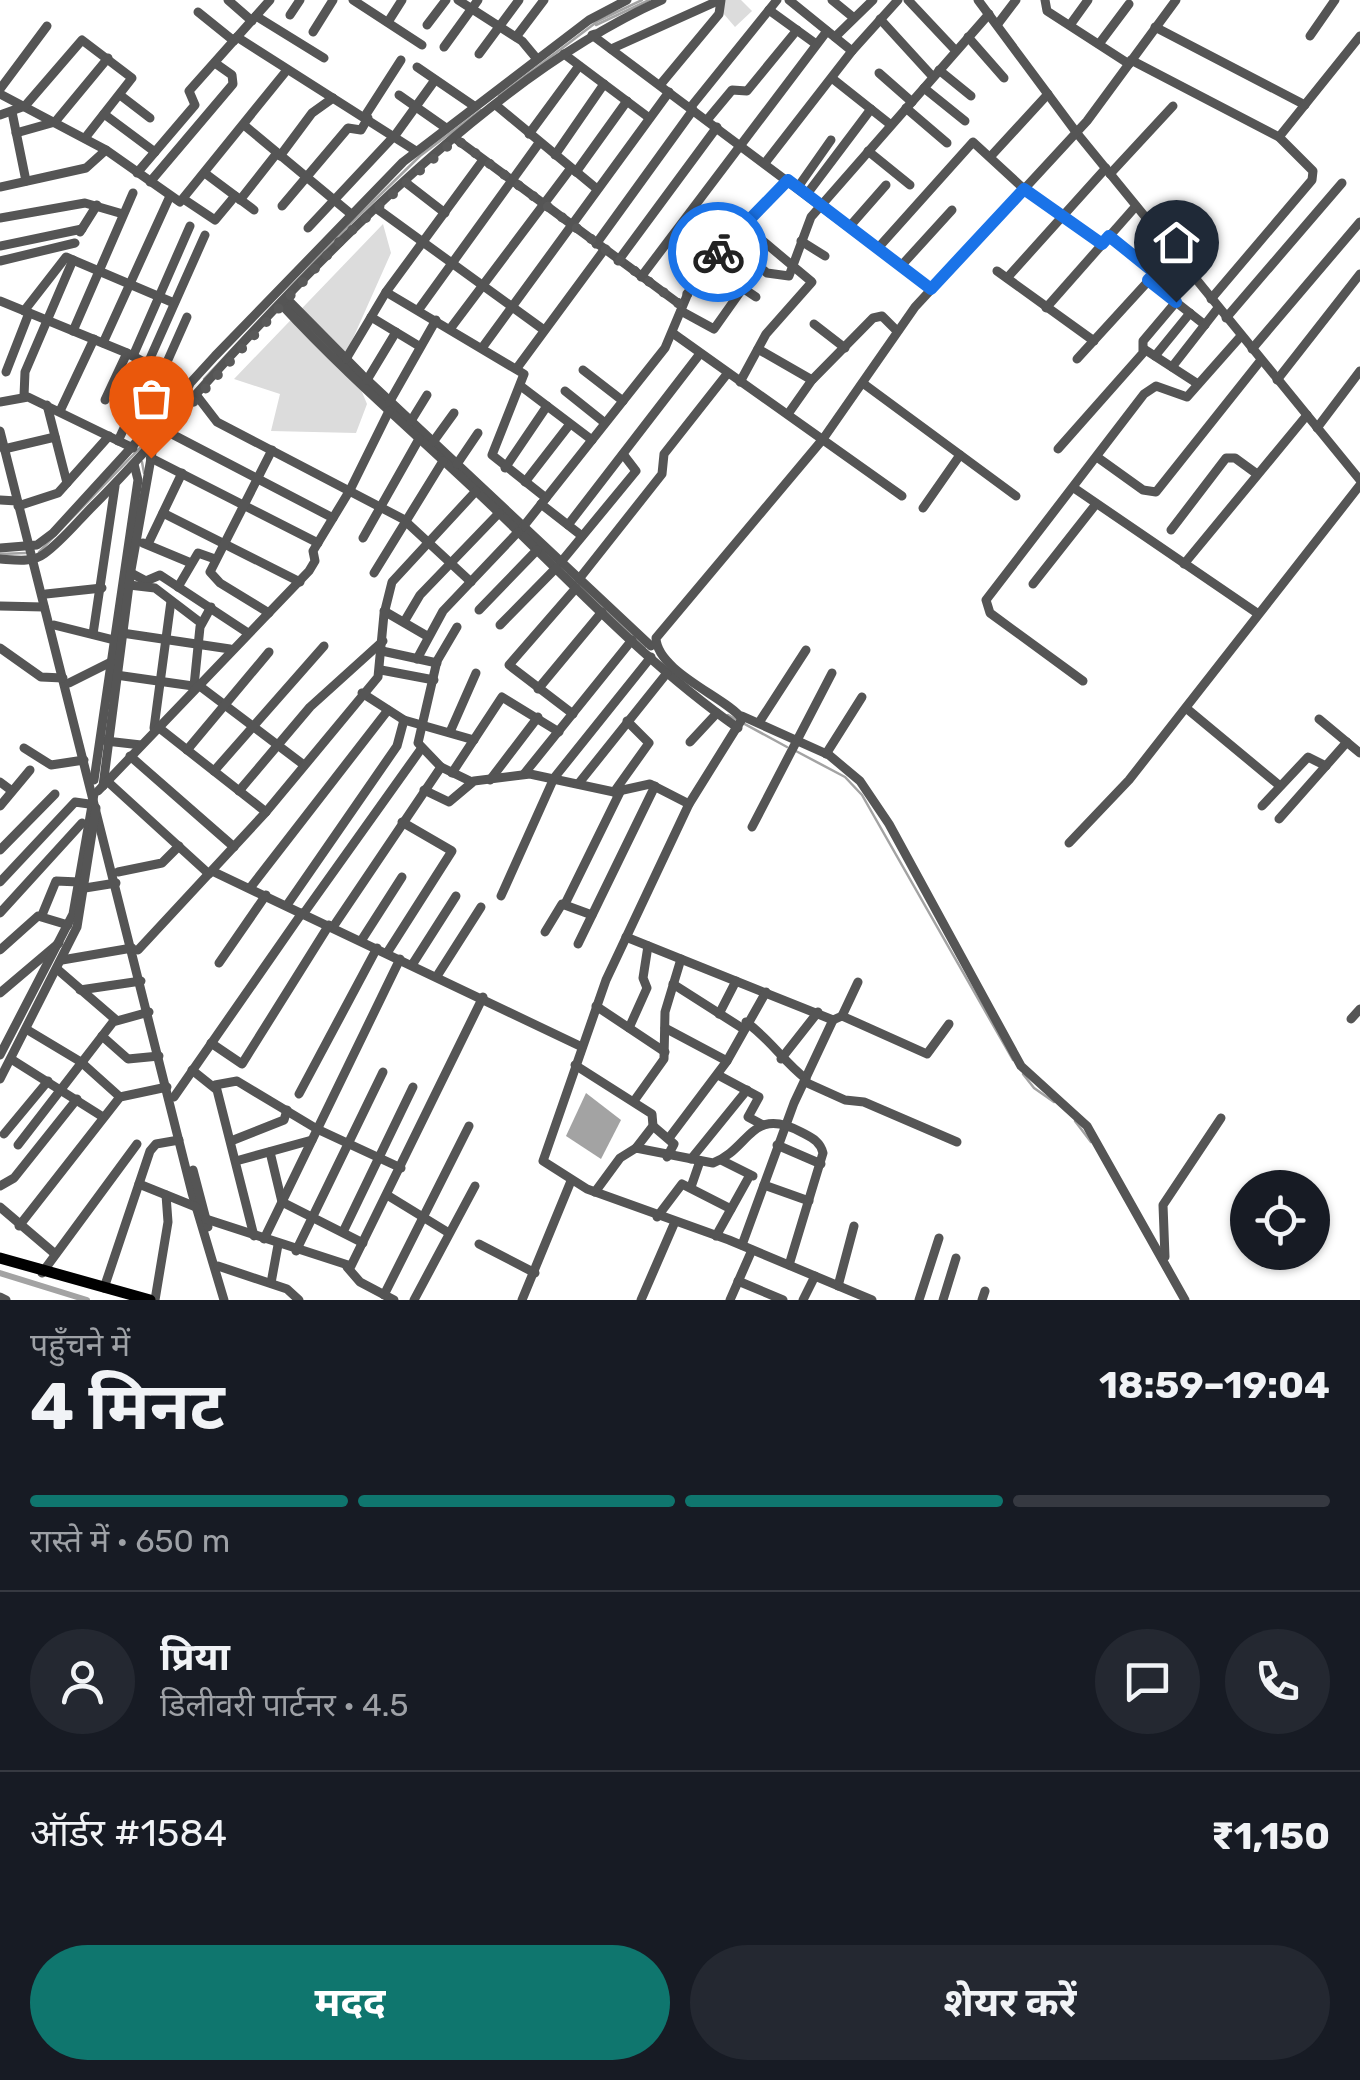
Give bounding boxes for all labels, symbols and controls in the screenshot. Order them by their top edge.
pin [1134,200,1219,303]
courier [668,202,768,302]
icon: home [1149,215,1204,270]
icon: bike [691,225,746,280]
pin [109,356,194,459]
icon: bag [124,371,179,426]
map controls [1230,1170,1330,1270]
button: locate [1230,1170,1330,1270]
text: पहुँचने में [30,1326,130,1364]
text: 18:59–19:04 [1099,1362,1330,1408]
text: 4 मिनट [30,1368,225,1445]
text: रास्ते में · 650 m [30,1522,230,1560]
button: person [30,1629,135,1734]
button: chat [1095,1629,1200,1734]
button: phone [1225,1629,1330,1734]
text: प्रिया [160,1634,230,1680]
text: डिलीवरी पार्टनर · 4.5 [160,1686,409,1724]
text: ऑर्डर #1584 [30,1810,227,1856]
text: ₹1,150 [1211,1813,1330,1859]
button: मदद [30,1945,670,2060]
button: शेयर करें [690,1945,1330,2060]

